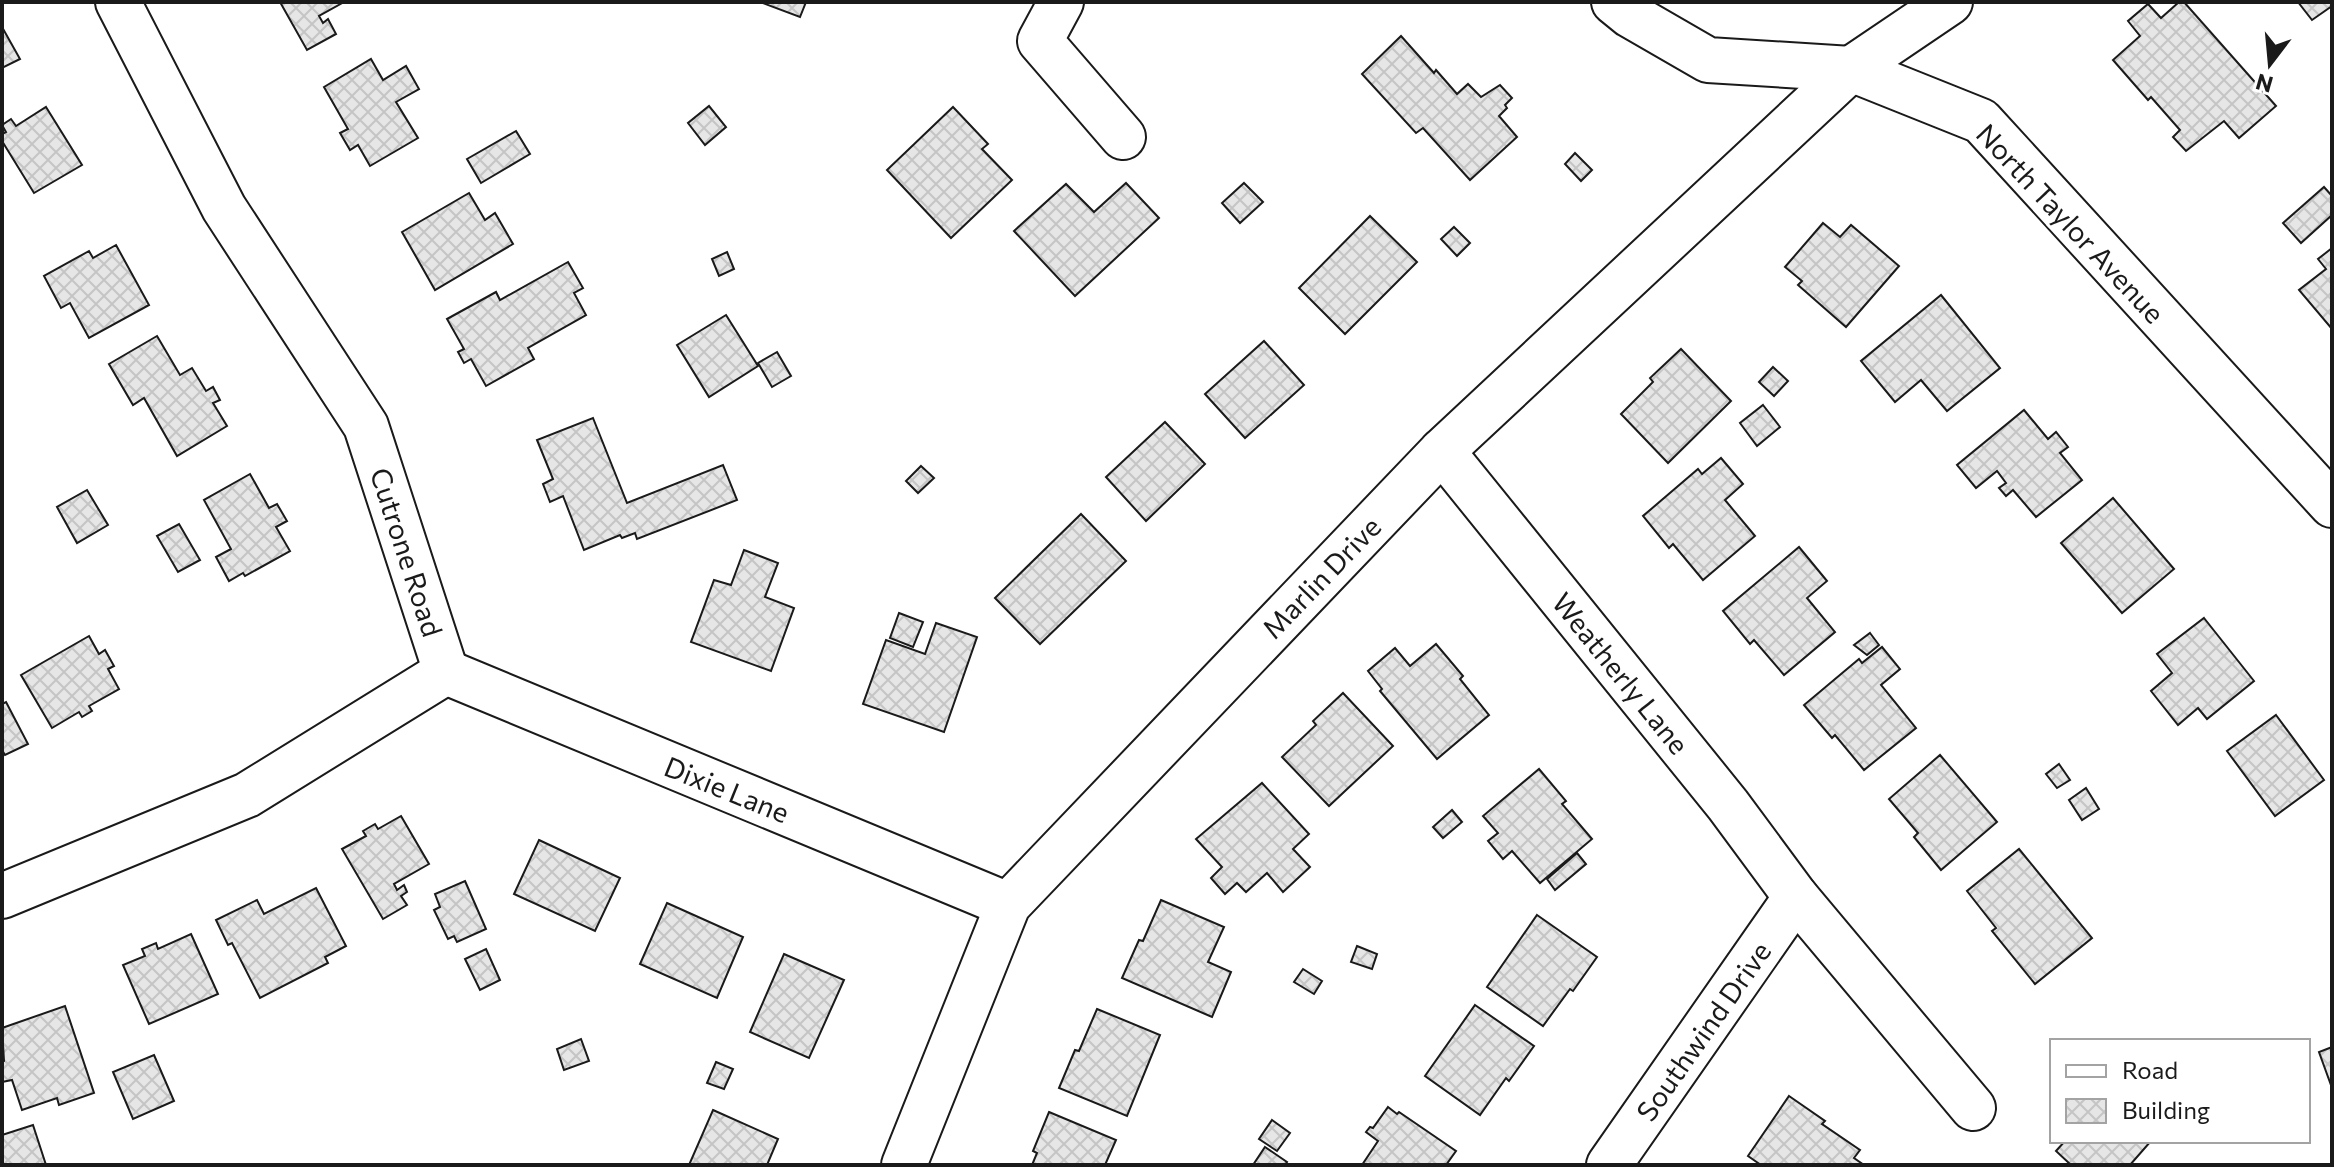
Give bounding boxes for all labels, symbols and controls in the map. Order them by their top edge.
north arrow [2230,24,2310,104]
text: N [2253,68,2276,99]
street label: North Taylor Avenue [1970,116,2172,330]
street label: Cutrone Road [364,463,450,641]
street label: Marlin Drive [1255,509,1387,645]
street label: Weatherly Lane [1546,585,1696,761]
street label: Dixie Lane [660,749,794,829]
street label: Southwind Drive [1629,935,1777,1127]
legend [2050,1039,2310,1143]
text: Road [2122,1055,2178,1084]
text: Building [2122,1095,2210,1124]

